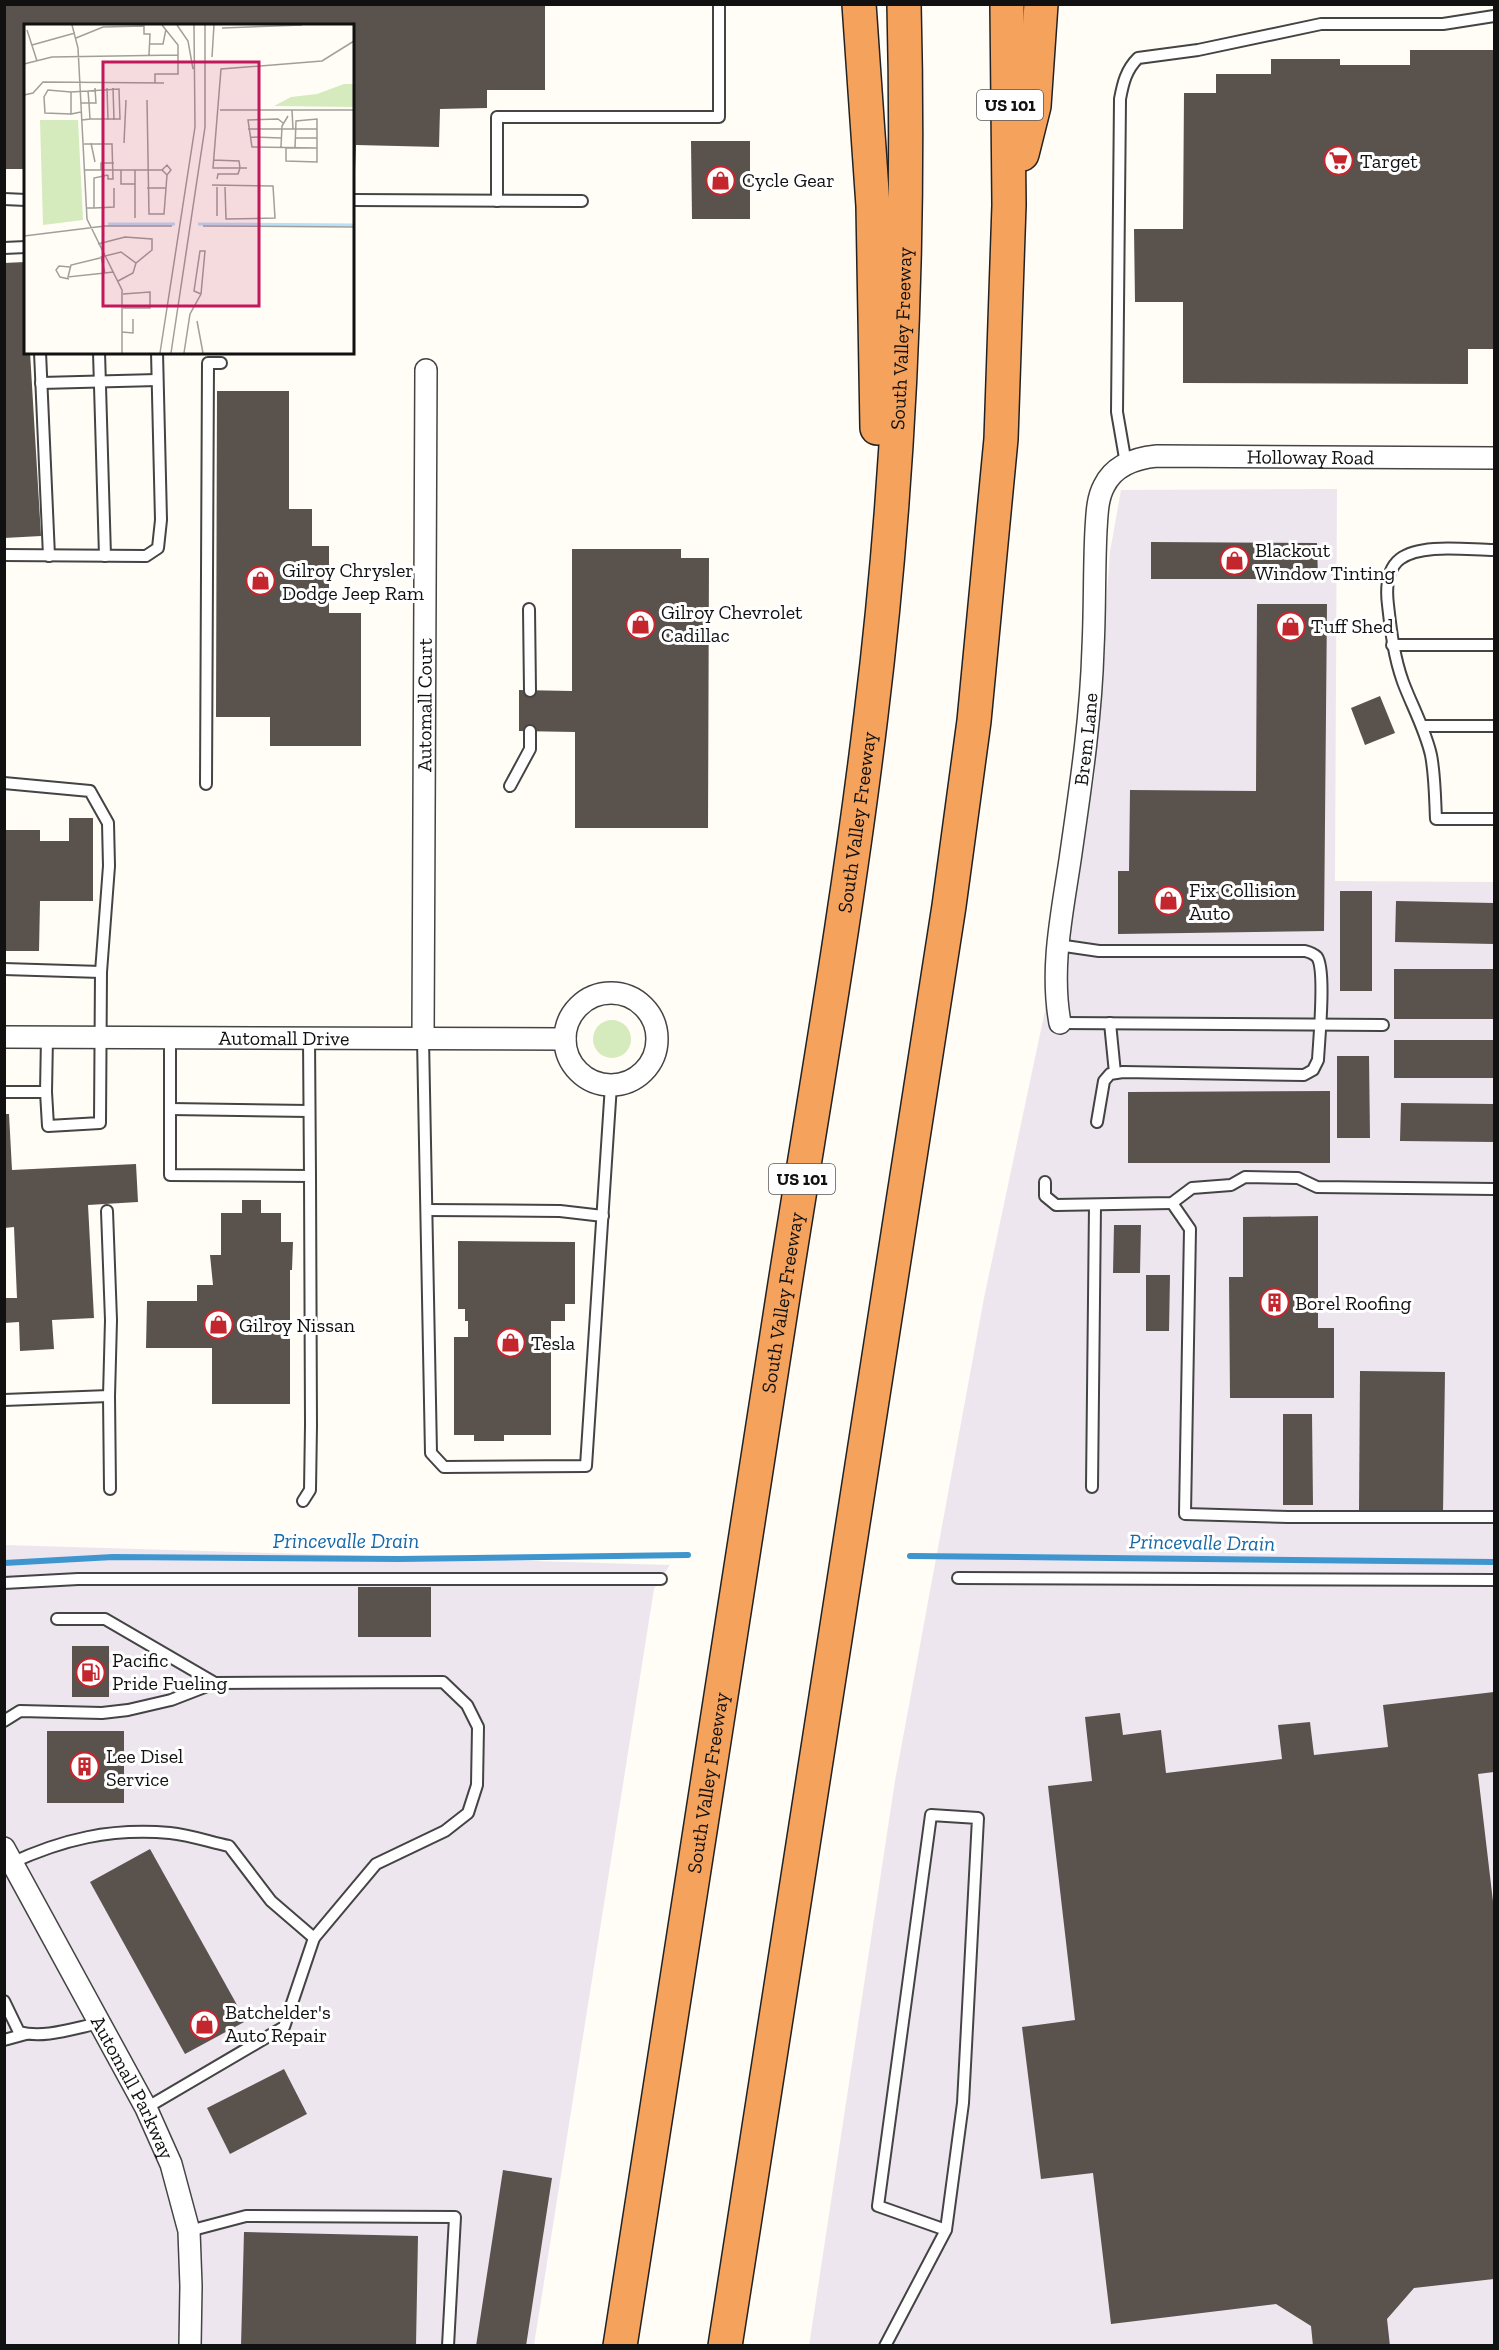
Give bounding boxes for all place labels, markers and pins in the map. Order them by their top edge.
supermarket icon: Target [1323,145,1355,177]
place label: Target [1360,149,1418,173]
shop icon: Cycle Gear [705,164,737,196]
place label: Cycle Gear [742,168,835,192]
place label: Blackout Window Tinting [1255,538,1395,585]
shop icon: Blackout Window Tinting [1218,545,1250,577]
place label: Gilroy Chrysler Dodge Jeep Ram [282,558,425,605]
shop icon: Gilroy Chrysler Dodge Jeep Ram [245,565,277,597]
place label: Gilroy Chevrolet Cadillac [661,600,803,647]
shop icon: Gilroy Chevrolet Cadillac [624,608,656,640]
shop icon: Tuff Shed [1274,610,1306,642]
place label: Tuff Shed [1311,614,1394,638]
place label: Fix Collision Auto [1189,878,1297,925]
shop icon: Fix Collision Auto [1152,885,1184,917]
building icon: Borel Roofing [1258,1287,1290,1319]
place label: Borel Roofing [1295,1291,1411,1315]
shop icon: Gilroy Nissan [202,1309,234,1341]
place label: Gilroy Nissan [239,1313,356,1337]
shop icon: Tesla [494,1327,526,1359]
place label: Tesla [531,1331,576,1355]
place label: Pacific Pride Fueling [112,1648,228,1695]
fuel station icon: Pacific Pride Fueling [75,1656,107,1688]
place label: Lee Disel Service [106,1744,183,1791]
building icon: Lee Disel Service [69,1751,101,1783]
place label: Batchelder's Auto Repair [225,2000,331,2047]
shop icon: Batchelder's Auto Repair [188,2008,220,2040]

